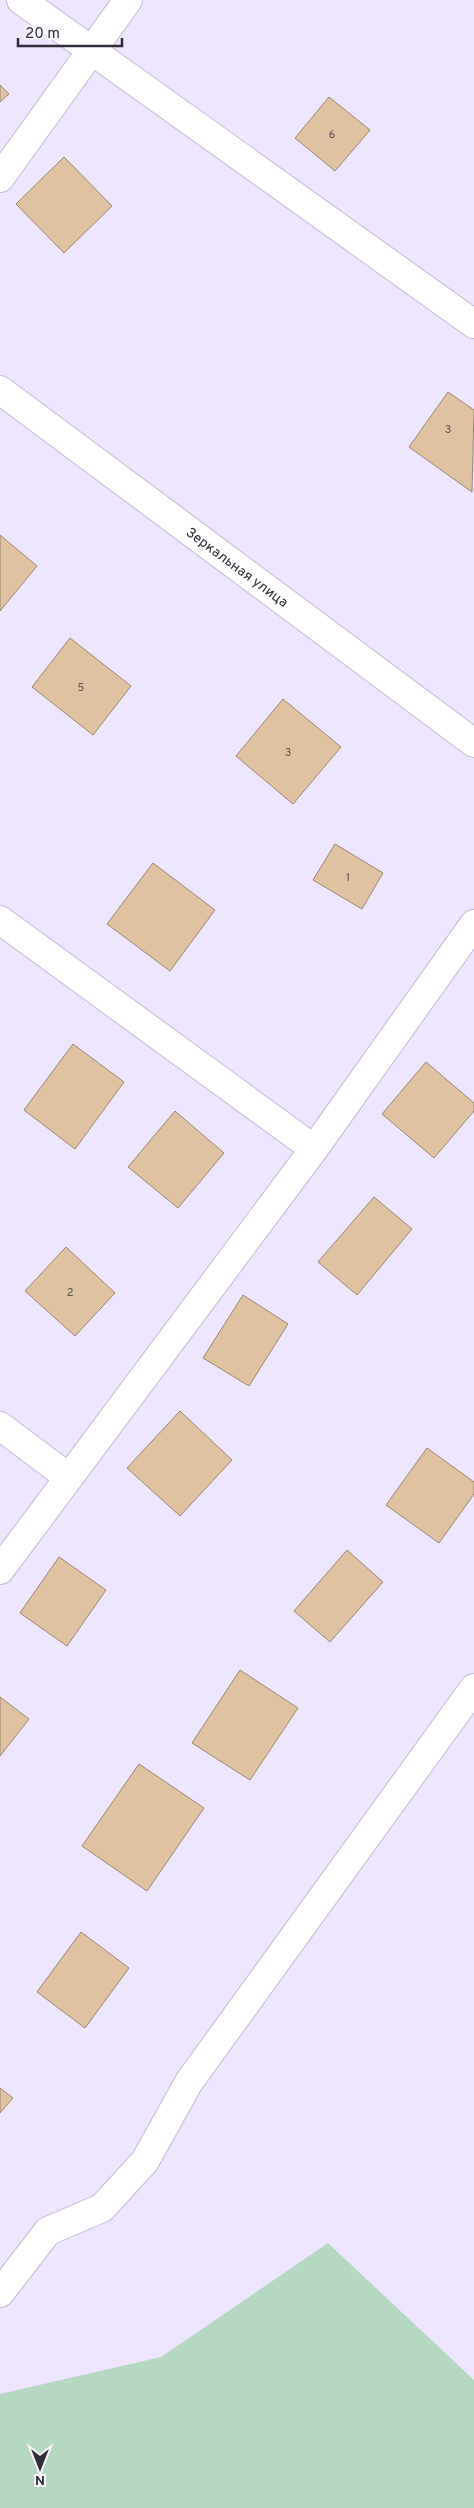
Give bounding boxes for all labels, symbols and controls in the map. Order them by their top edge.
scale bar [18,15,121,47]
text: 20 m [25,25,60,44]
house number: 6 [329,128,335,142]
house number: 3 [445,423,451,437]
street label: Зеркальная улица [182,524,291,612]
house number: 5 [78,681,85,695]
house number: 3 [285,746,291,760]
house number: 1 [346,871,350,885]
house number: 2 [67,1286,73,1300]
north arrow [15,2443,65,2493]
text: N [35,2471,45,2488]

